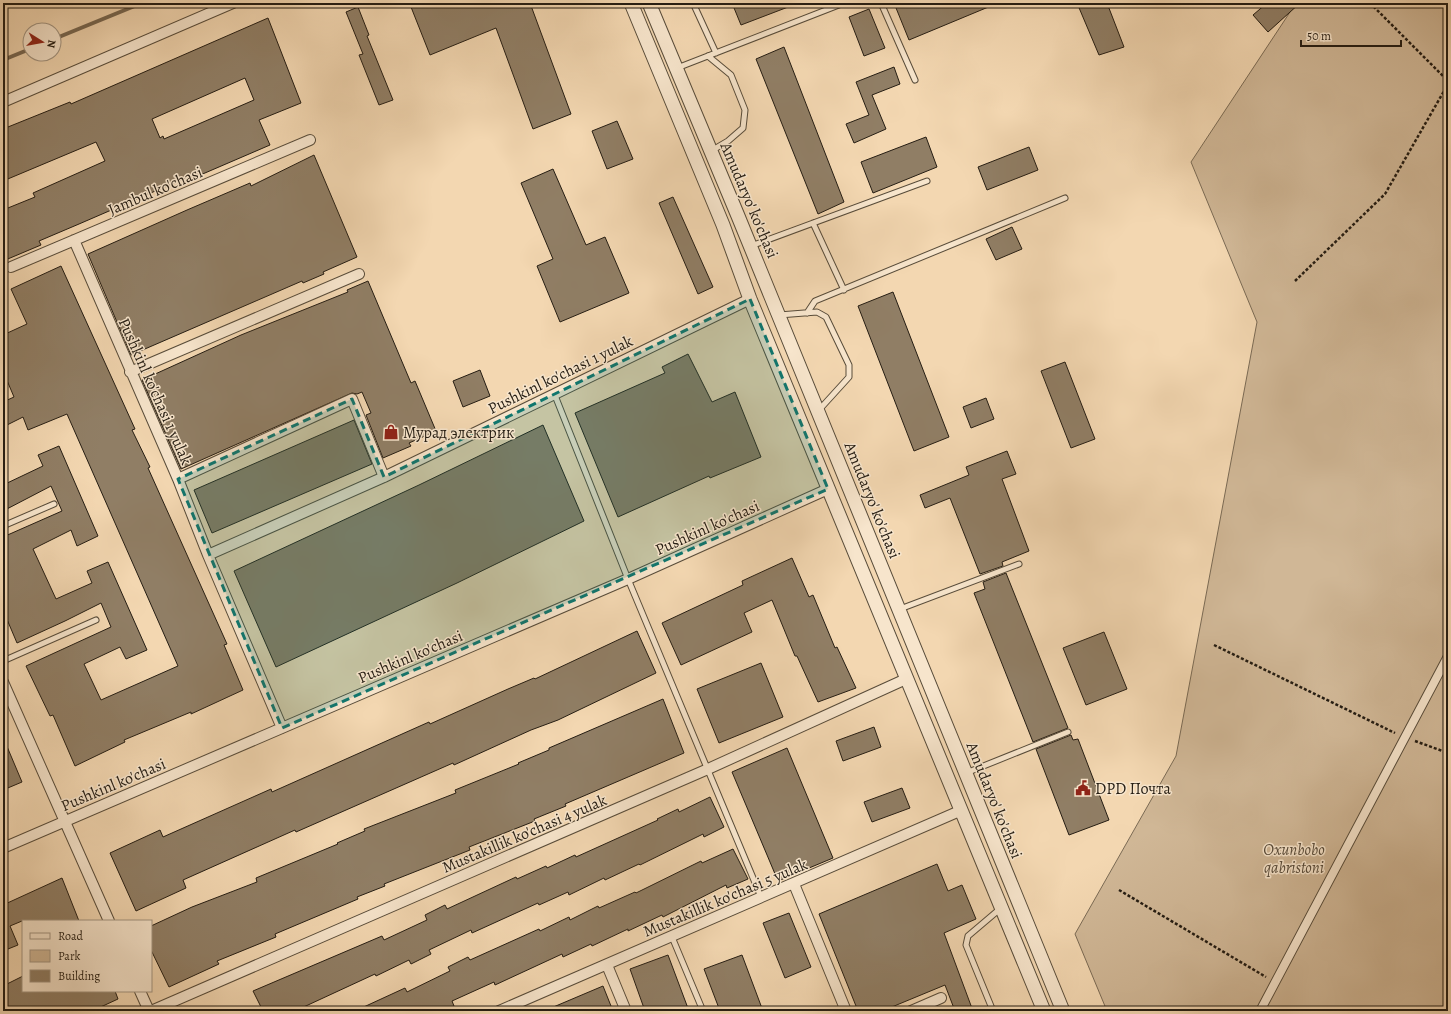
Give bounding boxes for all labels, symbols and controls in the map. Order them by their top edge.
north arrow [22,22,62,62]
scale bar [1301,22,1401,48]
text: 50 m [1307,28,1331,44]
text: N [43,38,59,49]
street label: Amudaryo' ko'chasi [714,138,783,262]
street label: Jambul ko'chasi [105,161,206,221]
street label: Pushkinl ko'chasi 1 yulak [113,314,197,468]
street label: Pushkinl ko'chasi 1 yulak [484,330,637,420]
place label: Мурад электрик [403,422,514,444]
shop icon: Мурад электрик [382,423,400,441]
street label: Amudaryo' ko'chasi [838,438,906,562]
street label: Pushkinl ko'chasi [652,495,763,561]
street label: Pushkinl ko'chasi [355,625,466,689]
street label: Amudaryo' ko'chasi [960,738,1028,862]
street label: Pushkinl ko'chasi [58,753,169,817]
place label: DPD Почта [1095,778,1171,800]
public building icon: DPD Почта [1074,779,1092,797]
street label: Mustakillik ko'chasi 4 yulak [439,789,610,879]
park label: Oxunbobo qabristoni [1263,839,1325,879]
street label: Mustakillik ko'chasi 5 yulak [640,853,811,943]
legend [22,920,152,992]
text: Road [58,928,84,944]
text: Park [58,948,81,964]
text: Building [58,968,100,984]

